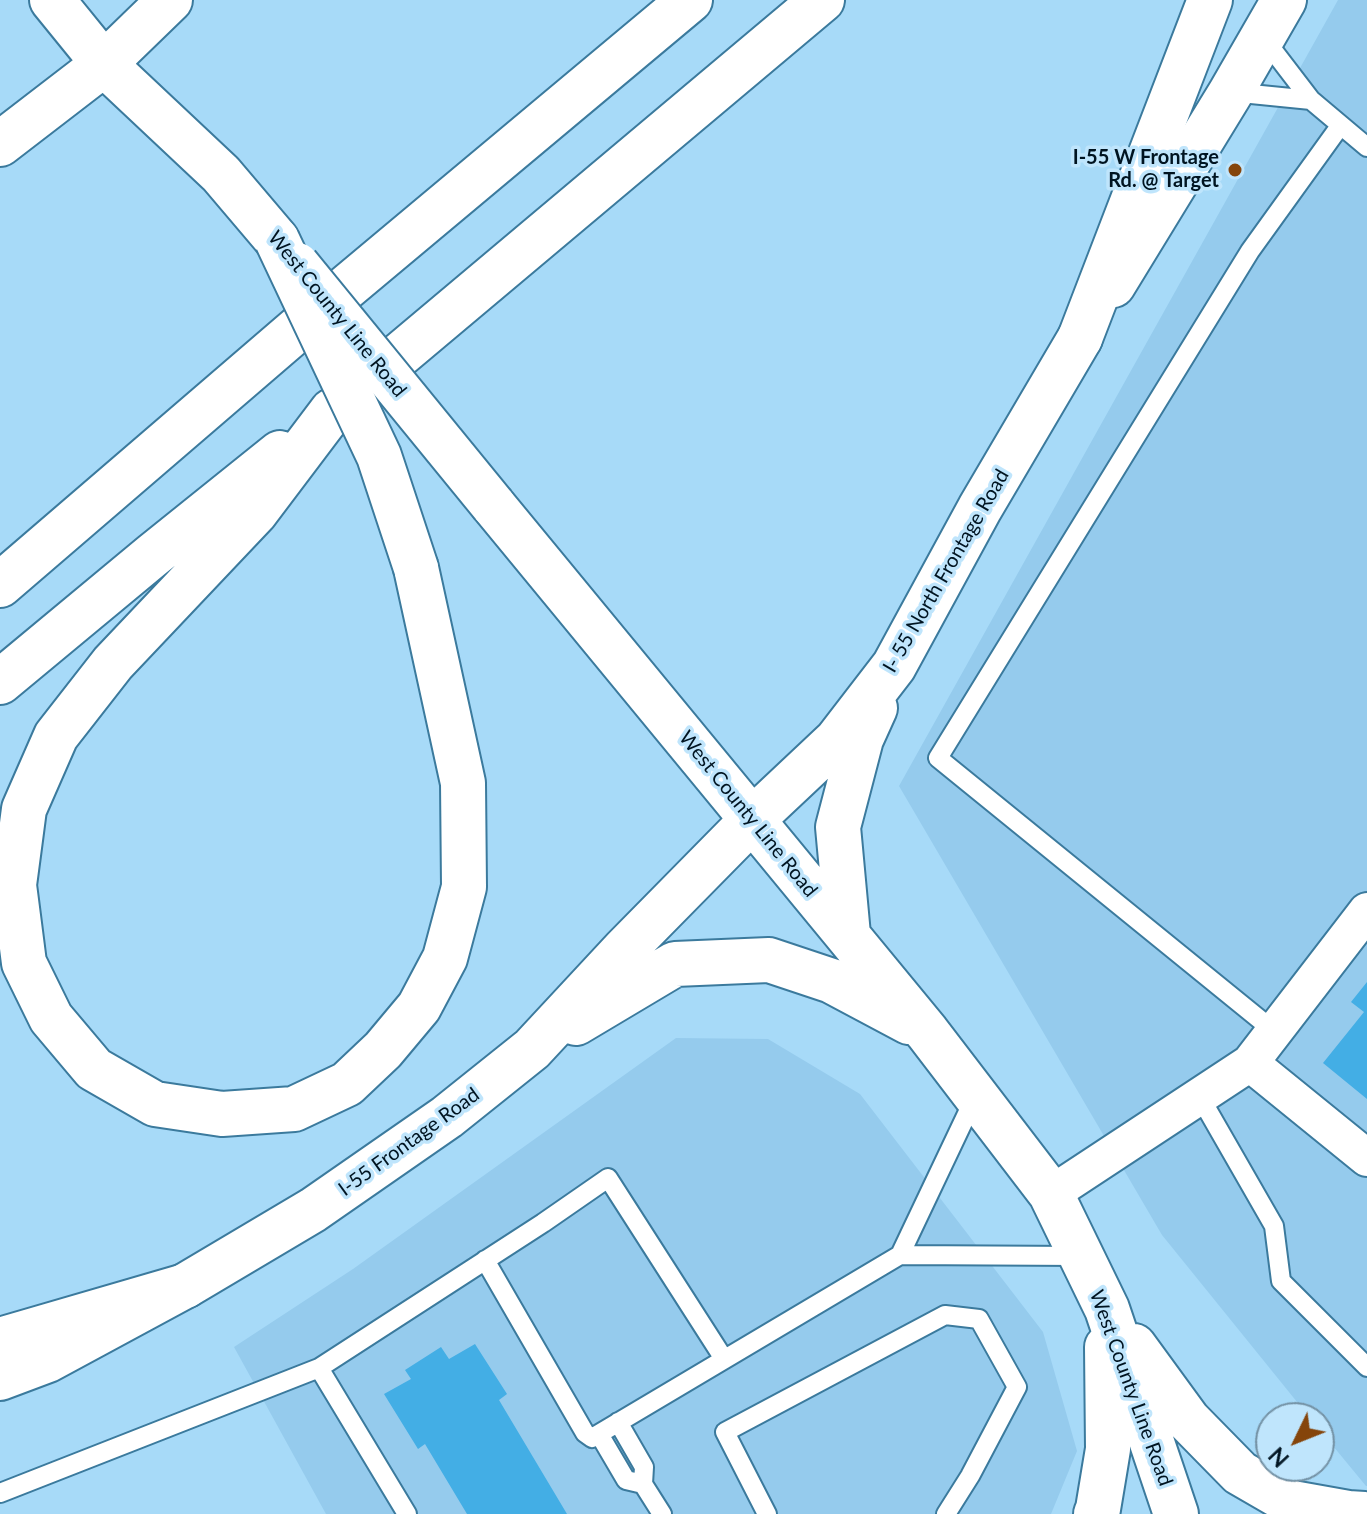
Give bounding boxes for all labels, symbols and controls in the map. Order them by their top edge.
place label: I-55 W Frontage Rd. @ Target [1073,146,1219,193]
marker: I-55 W Frontage Rd. @ Target [1226,161,1244,179]
street label: West County Line Road [263,226,411,402]
street label: I- 55 North Frontage Road [878,465,1014,677]
street label: West County Line Road [674,726,822,902]
street label: I-55 Frontage Road [334,1083,484,1201]
street label: West County Line Road [1084,1287,1178,1489]
north arrow [1255,1402,1335,1482]
text: N [1263,1442,1294,1473]

